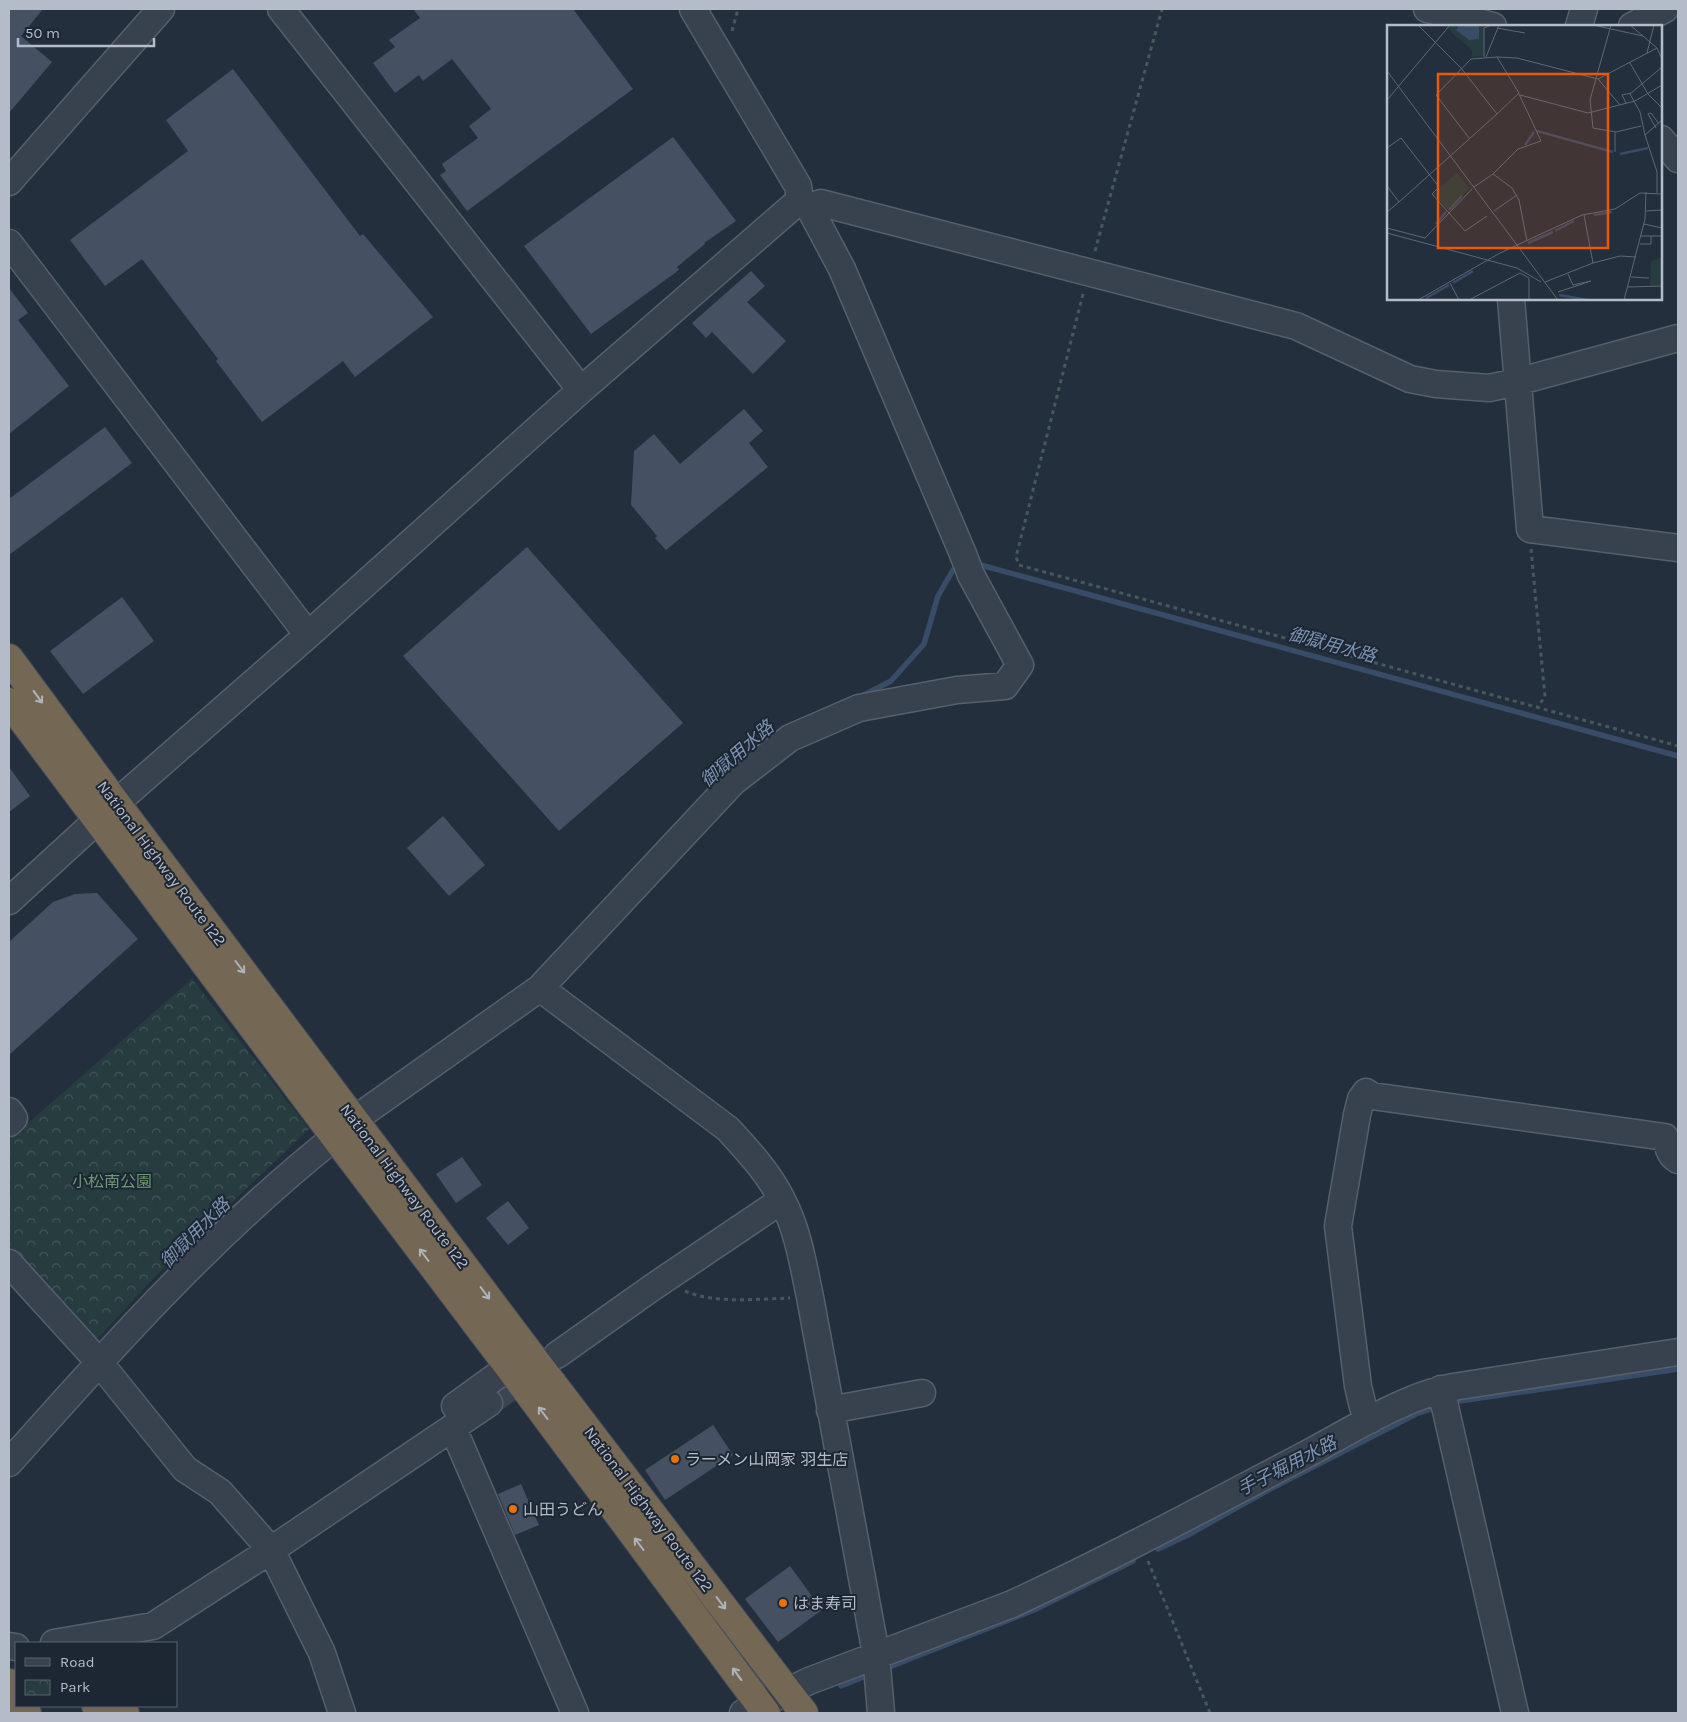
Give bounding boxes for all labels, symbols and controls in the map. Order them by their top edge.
scale bar [18,15,154,47]
text: 50 m [25,24,60,42]
inset map [1387,25,1662,300]
water label: 御獄用水路 [1286,623,1380,668]
one-way arrow [33,690,43,704]
water label: 御獄用水路 [696,715,780,792]
street label: National Highway Route 122 [93,777,230,950]
one-way arrow [235,960,245,974]
street label: National Highway Route 122 [336,1100,473,1273]
park label: 小松南公園 [72,1172,152,1191]
water label: 御獄用水路 [155,1192,236,1273]
one-way arrow [419,1249,430,1262]
one-way arrow [480,1286,490,1300]
one-way arrow [538,1407,549,1420]
street label: National Highway Route 122 [580,1423,717,1596]
water label: 手子堀用水路 [1234,1431,1342,1500]
place label: ラーメン山岡家 羽生店 [685,1450,848,1469]
marker: ラーメン山岡家 羽生店 [669,1453,681,1465]
place label: 山田うどん [523,1500,603,1519]
marker: 山田うどん [507,1503,519,1515]
one-way arrow [634,1538,645,1551]
place label: はま寿司 [793,1594,857,1613]
one-way arrow [715,1596,726,1609]
marker: はま寿司 [777,1597,789,1609]
legend [15,1642,178,1707]
text: Road [60,1653,95,1671]
one-way arrow [732,1667,742,1681]
text: Park [60,1678,90,1696]

